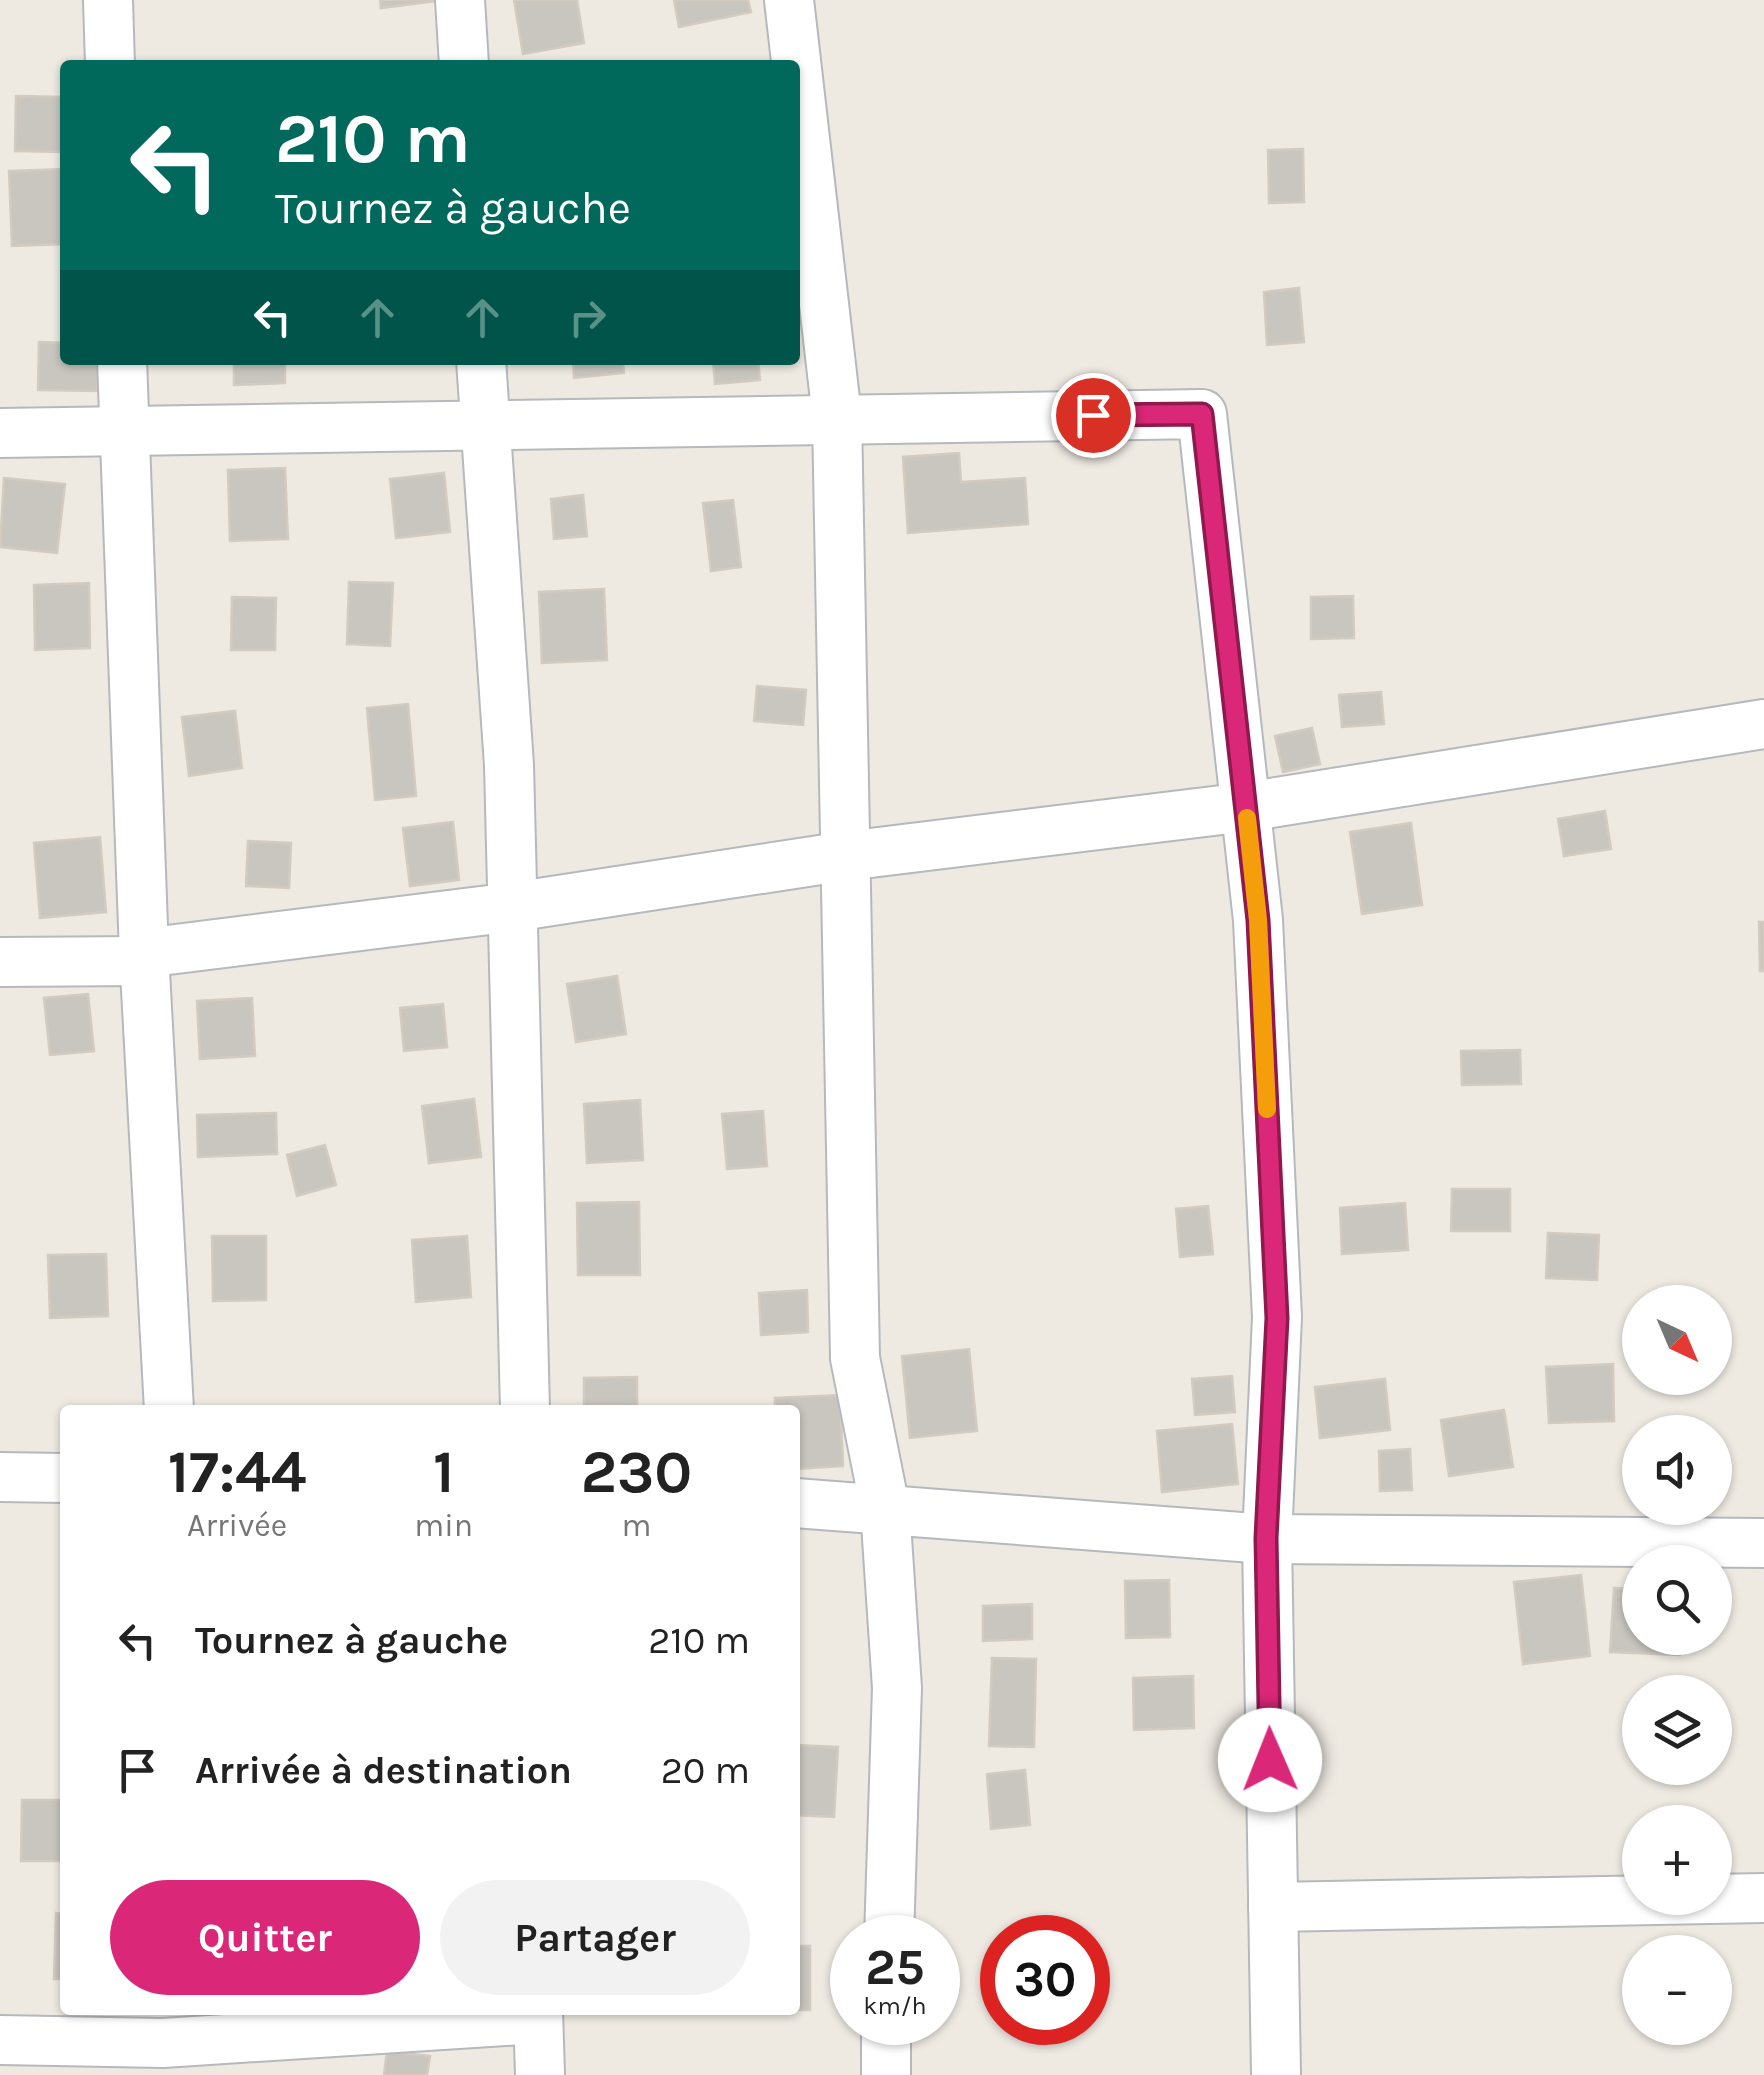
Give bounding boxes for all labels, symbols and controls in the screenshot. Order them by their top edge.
text: 210 m [275,98,471,180]
icon: left [110,100,240,230]
text: Tournez à gauche [275,182,631,234]
icon: left [245,290,300,345]
icon: ahead [350,290,405,345]
icon: ahead [455,290,510,345]
icon: right [560,290,615,345]
pin [1051,373,1136,458]
icon: arrive [1066,388,1121,443]
north arrow [1622,1285,1732,1395]
map controls [1622,1285,1732,2045]
button: sound [1622,1415,1732,1525]
text: 17:44 [168,1437,307,1507]
text: 1 [433,1437,454,1507]
text: 230 [581,1437,692,1507]
text: Arrivée [187,1507,287,1544]
text: min [414,1507,473,1544]
text: m [622,1507,651,1544]
button: search [1622,1545,1732,1655]
icon: left [110,1613,165,1668]
text: Tournez à gauche [195,1618,508,1663]
text: 210 m [648,1618,750,1663]
button: layers [1622,1675,1732,1785]
position arrow [1218,1708,1322,1812]
icon: arrive [110,1743,165,1798]
text: Arrivée à destination [195,1748,572,1793]
text: 20 m [661,1748,750,1793]
button: + [1622,1805,1732,1915]
button: Quitter [110,1880,420,1995]
button: Partager [440,1880,750,1995]
speed limit sign: 30 [980,1915,1110,2045]
button: − [1622,1935,1732,2045]
text: 25 [865,1938,925,1997]
text: km/h [863,1991,927,2020]

